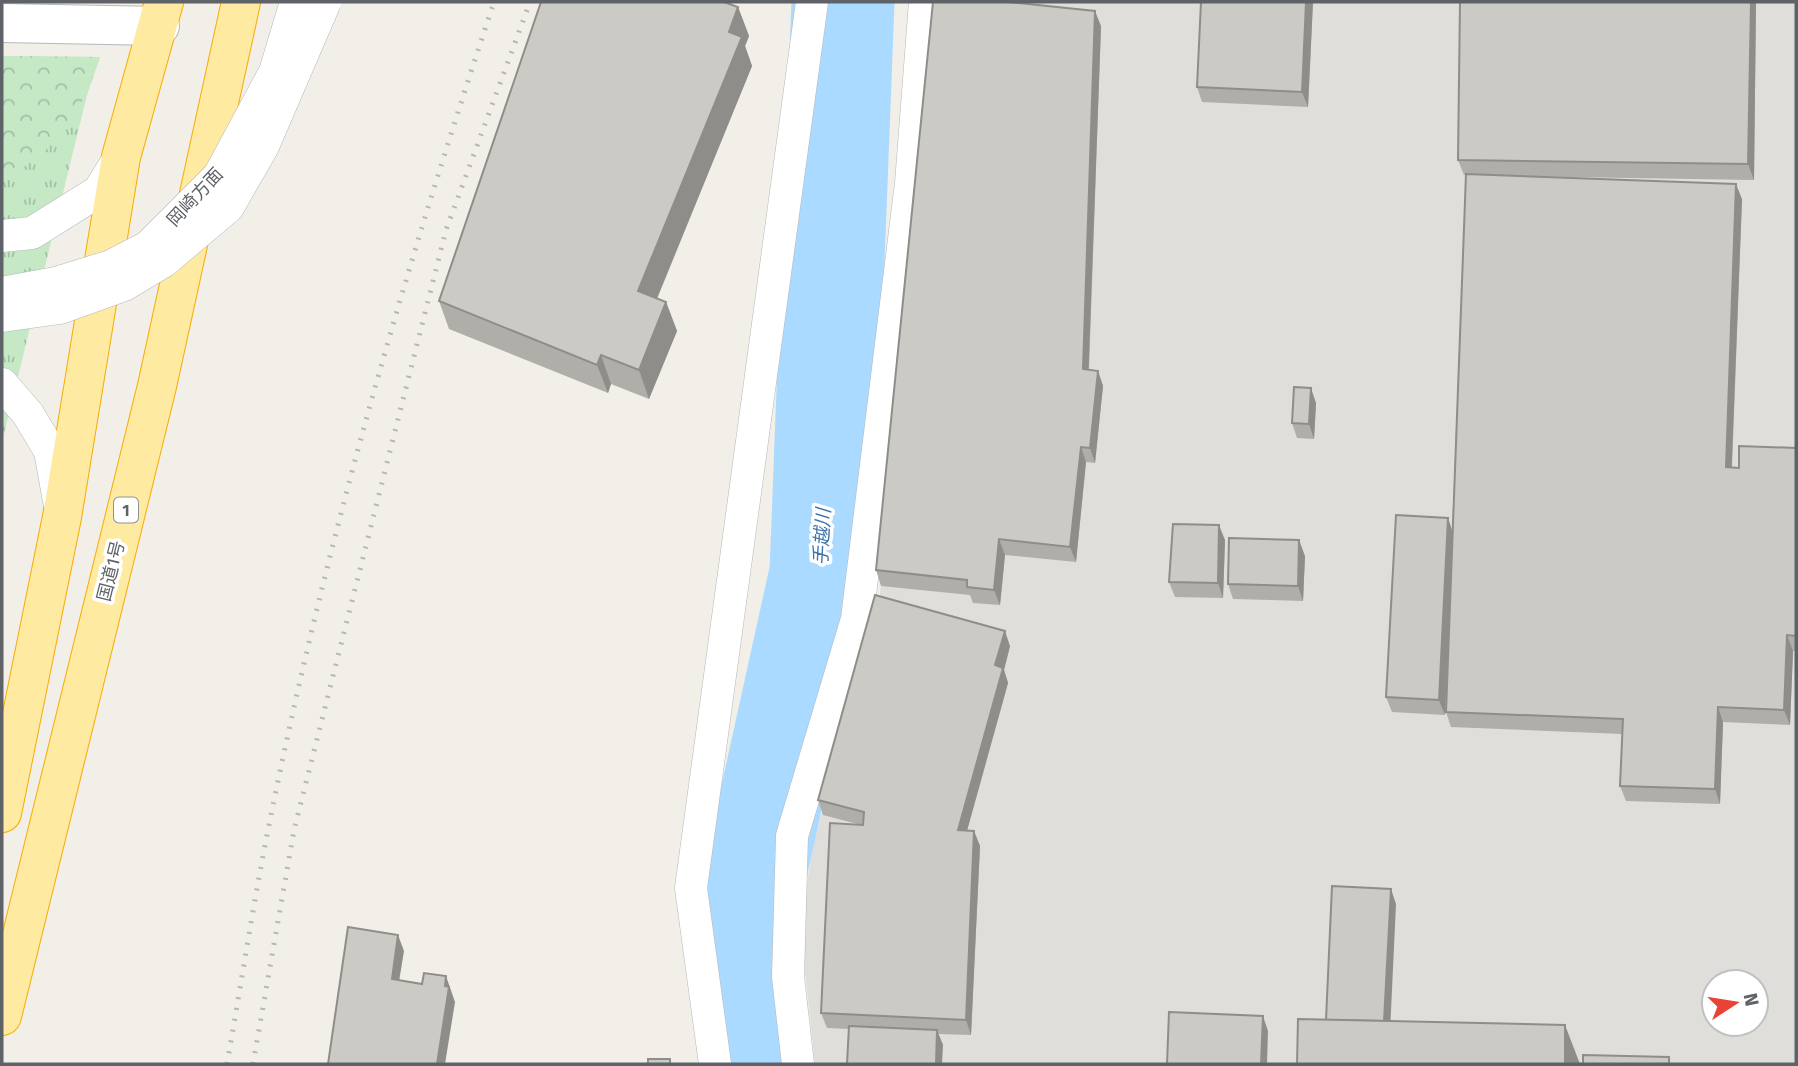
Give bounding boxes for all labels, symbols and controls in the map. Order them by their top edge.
street label: 岡崎方面 [162,163,228,231]
road number: 1 [114,498,138,523]
water label: 手越川 [809,506,835,566]
street label: 国道1号 [93,538,129,604]
north arrow [1700,968,1770,1038]
text: N [1739,991,1764,1008]

